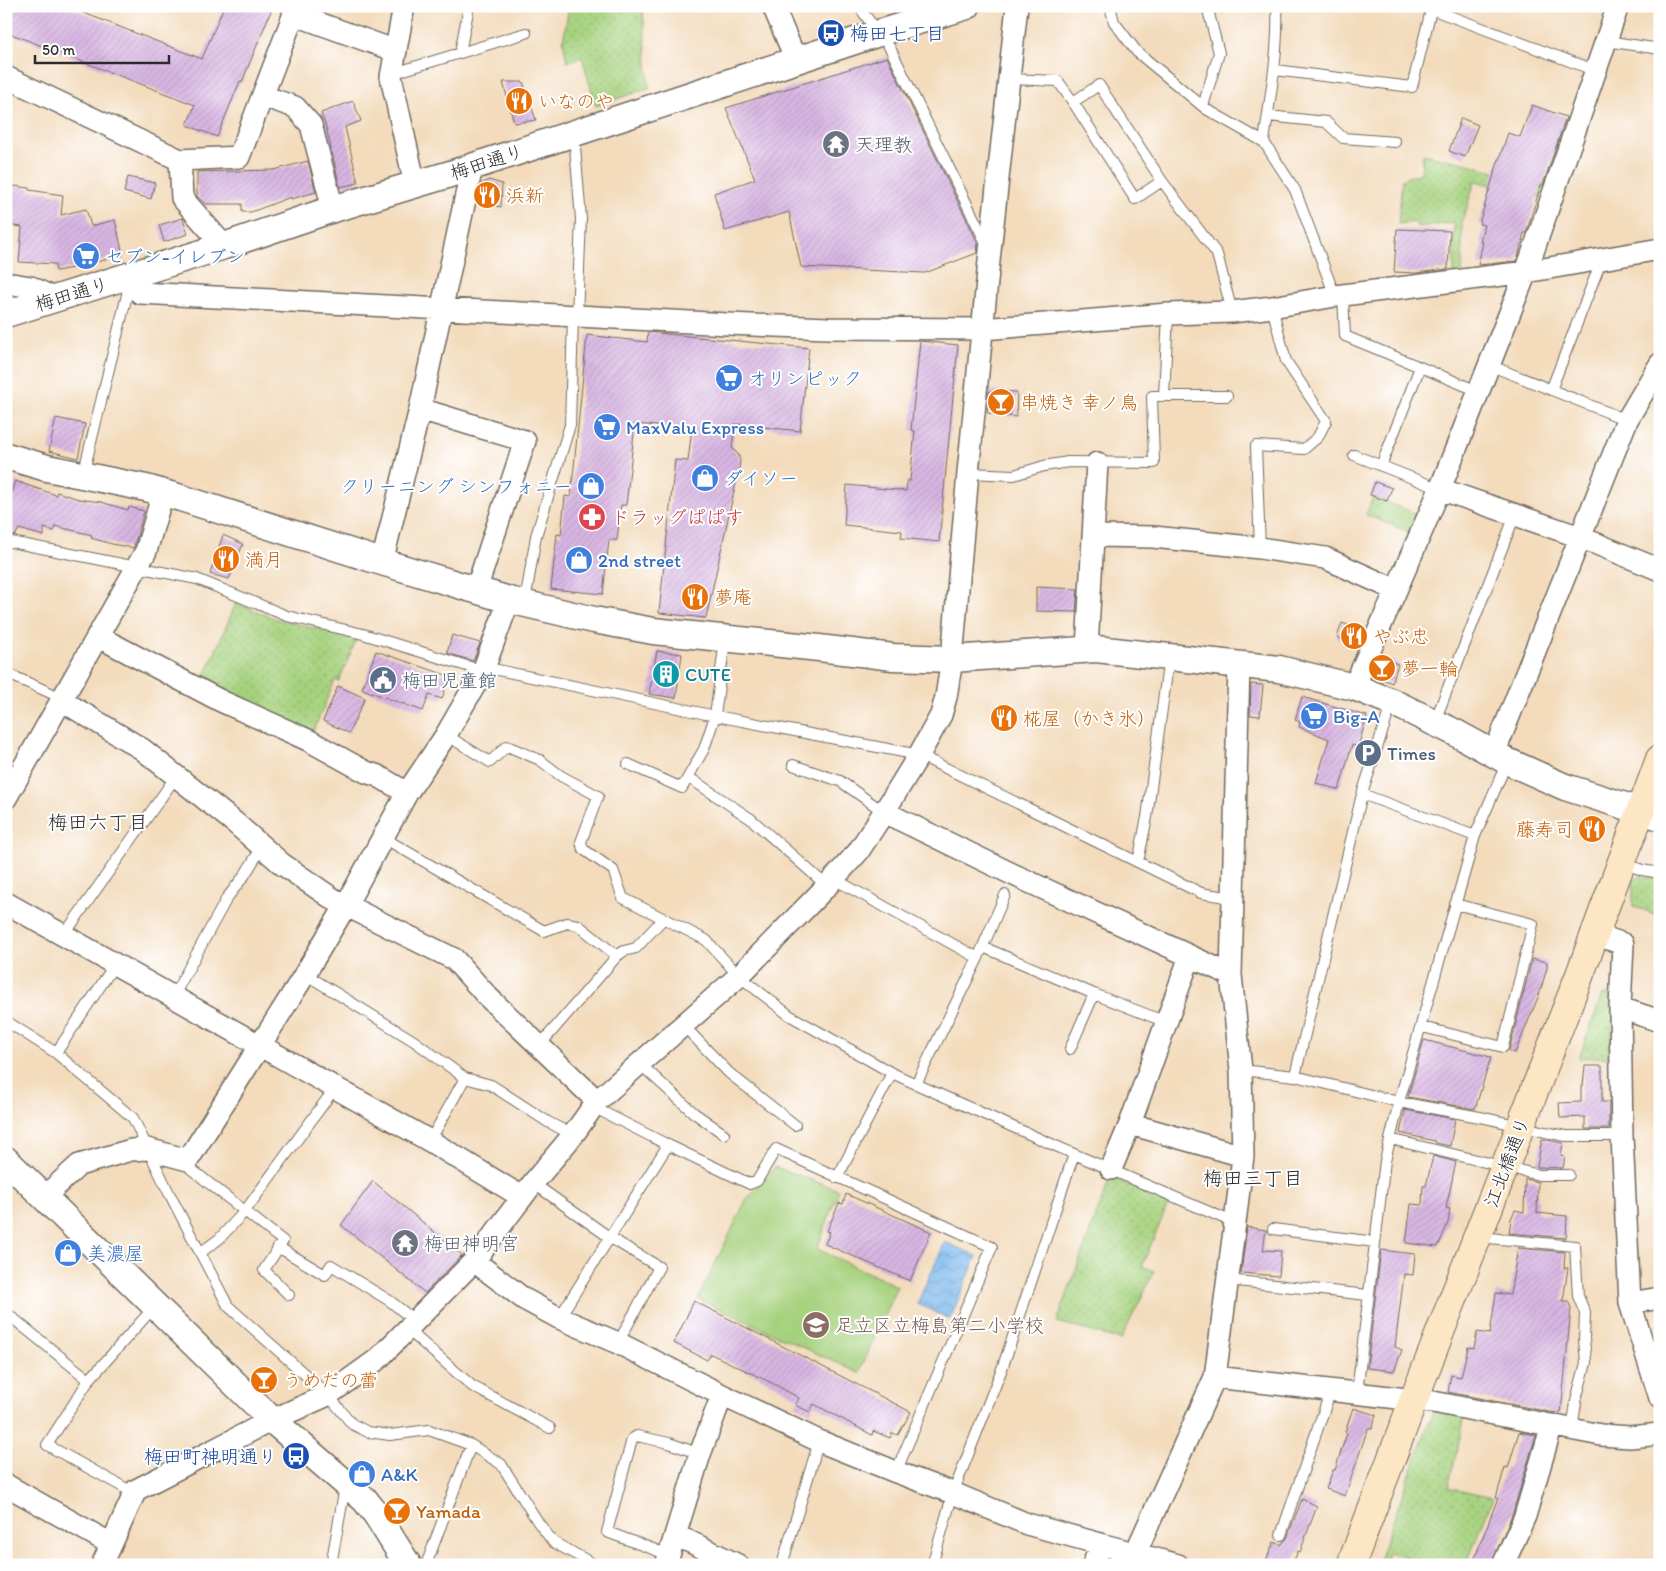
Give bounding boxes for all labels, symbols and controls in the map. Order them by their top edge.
bus stop icon: 梅田七丁目 [816,18,846,48]
place label: 梅田七丁目 [850,22,945,45]
scale bar [35,32,169,64]
text: 50 m [42,41,75,59]
restaurant icon: いなのや [504,86,534,116]
place label: いなのや [538,90,614,113]
temple icon: 天理教 [821,129,851,159]
place label: 天理教 [855,133,912,156]
street label: 梅田通り [447,139,527,185]
restaurant icon: 浜新 [472,180,502,210]
place label: 浜新 [506,184,544,207]
supermarket icon: セブン-イレブン [71,241,101,271]
place label: セブン-イレブン [105,245,246,268]
street label: 梅田通り [32,272,112,316]
supermarket icon: オリンピック [714,363,744,393]
place label: オリンピック [748,367,862,390]
bar icon: 串焼き 幸ノ鳥 [986,387,1016,417]
place label: 串焼き 幸ノ鳥 [1020,391,1138,414]
supermarket icon: MaxValu Express [592,412,622,442]
place label: MaxValu Express [626,416,764,439]
shop icon: ダイソー [690,463,720,493]
place label: ダイソー [724,467,798,490]
shop icon: クリーニング シンフォニー [576,471,606,501]
place label: クリーニング シンフォニー [340,475,572,498]
pharmacy icon: ドラッグぱぱす [577,502,607,532]
place label: ドラッグぱぱす [611,506,744,529]
restaurant icon: 満月 [211,544,241,574]
shop icon: 2nd street [564,545,594,575]
place label: 満月 [245,548,283,571]
place label: 2nd street [598,549,681,572]
restaurant icon: 夢庵 [680,582,710,612]
place label: 夢庵 [714,586,752,609]
restaurant icon: やぶ忠 [1339,621,1369,651]
place label: やぶ忠 [1373,625,1429,648]
bar icon: 夢一輪 [1367,653,1397,683]
place label: 夢一輪 [1401,657,1458,680]
building icon: CUTE [651,659,681,689]
place label: CUTE [685,663,731,686]
public building icon: 梅田児童館 [368,665,398,695]
place label: 梅田児童館 [402,669,497,692]
supermarket icon: Big-A [1299,701,1329,731]
restaurant icon: 椛屋（かき氷） [989,703,1019,733]
place label: Big-A [1333,705,1380,728]
place label: 椛屋（かき氷） [1023,707,1156,730]
parking icon: Times [1353,738,1383,768]
place label: Times [1387,742,1436,765]
district label: 梅田六丁目 [48,810,148,834]
restaurant icon: 藤寿司 [1577,814,1607,844]
place label: 藤寿司 [1516,818,1573,841]
street label: 江北橋通り [1479,1114,1535,1210]
district label: 梅田三丁目 [1203,1166,1303,1190]
temple icon: 梅田神明宮 [390,1228,420,1258]
place label: 梅田神明宮 [424,1232,519,1255]
shop icon: 美濃屋 [53,1238,83,1268]
place label: 美濃屋 [87,1242,144,1265]
school or university icon: 足立区立梅島第二小学校 [801,1310,831,1340]
place label: 足立区立梅島第二小学校 [835,1314,1044,1337]
bar icon: うめだの蕾 [249,1365,279,1395]
place label: うめだの蕾 [283,1369,378,1392]
bus stop icon: 梅田町神明通り [281,1441,311,1471]
place label: 梅田町神明通り [144,1445,277,1468]
shop icon: A&K [347,1459,377,1489]
place label: A&K [381,1463,418,1486]
bar icon: Yamada [382,1496,412,1526]
place label: Yamada [416,1500,481,1523]

